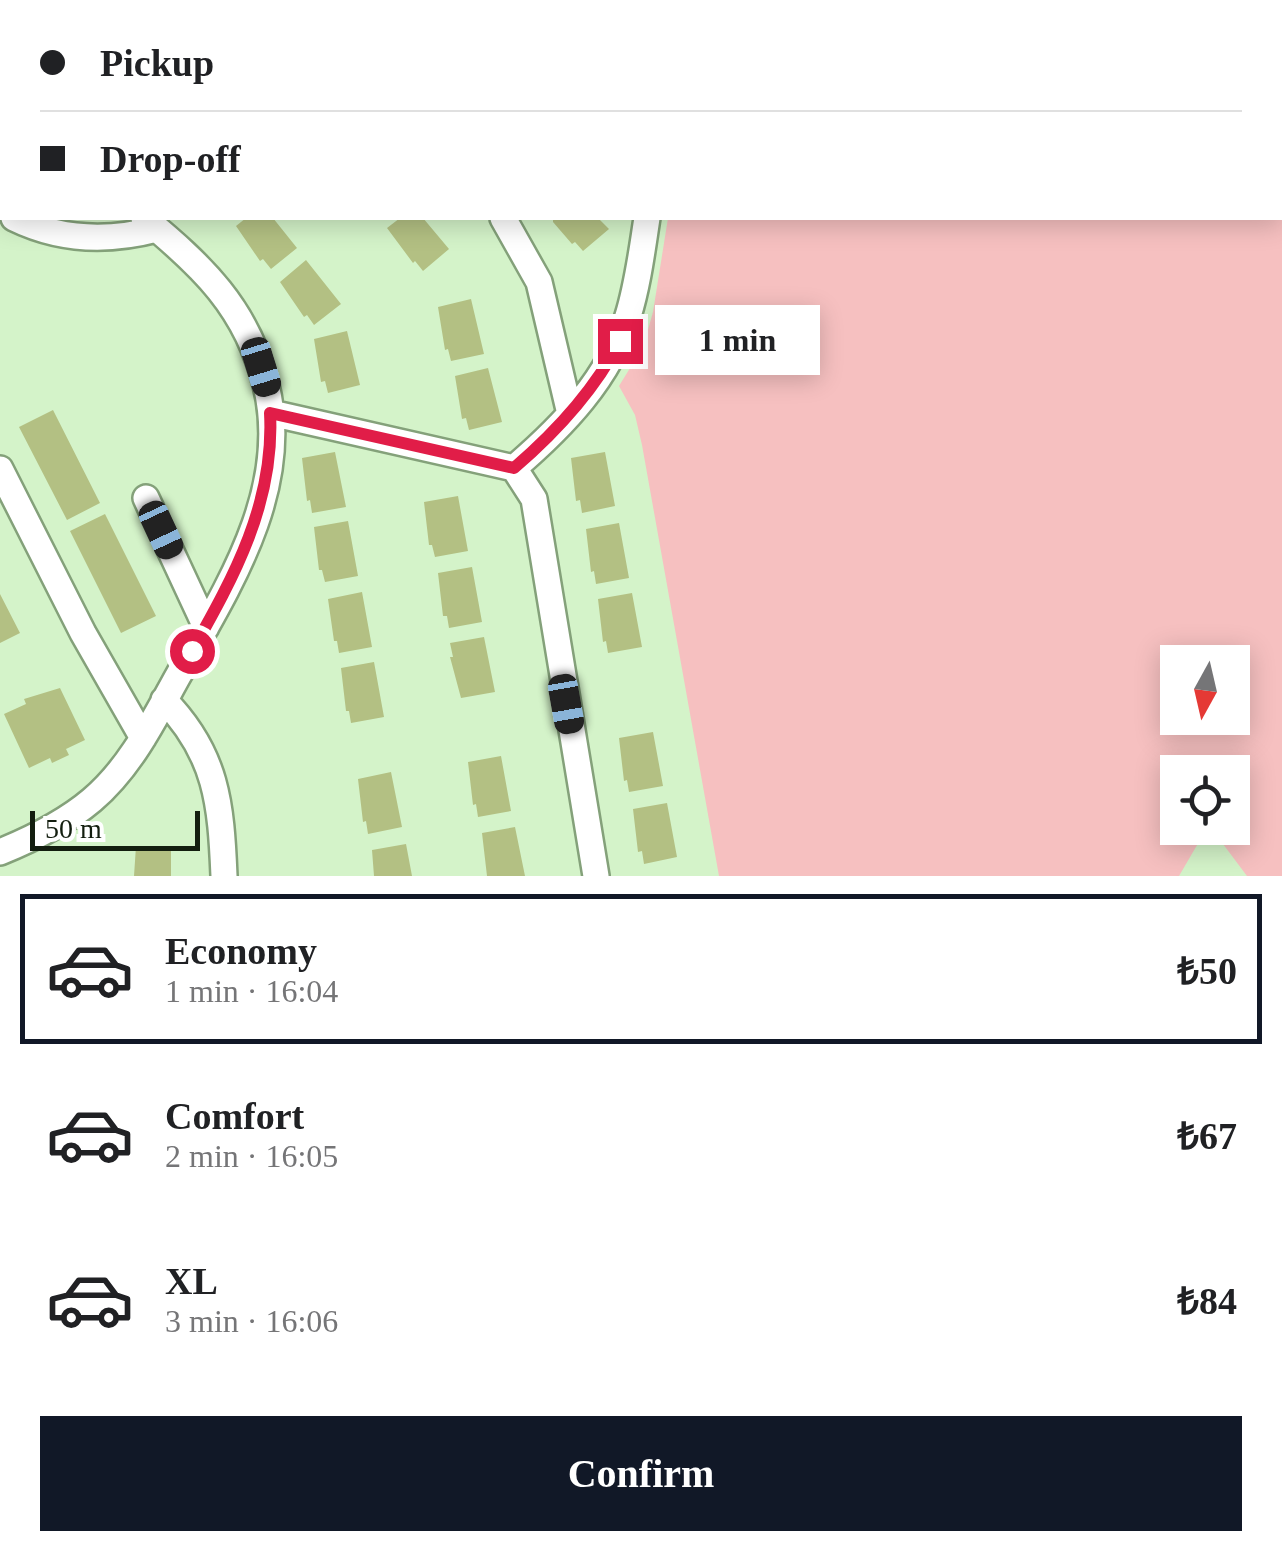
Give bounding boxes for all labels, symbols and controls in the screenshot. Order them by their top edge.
text: Pickup [100,42,214,84]
text: Drop-off [100,138,241,180]
callout: 1 min [655,306,820,376]
route end [598,319,643,364]
text: 1 min [699,322,776,358]
car [238,334,284,400]
car [135,496,187,564]
route start [170,629,215,674]
north arrow [1160,645,1250,735]
map controls [1160,645,1250,845]
car [546,672,586,736]
button: locate [1160,755,1250,845]
scale bar [30,806,200,850]
text: 50 m [45,813,102,844]
icon: car [45,924,135,1014]
text: Economy [165,930,317,972]
text: ₺50 [1177,950,1237,992]
text: 1 min · 16:04 [165,973,338,1009]
icon: car [45,1089,135,1179]
text: Comfort [165,1095,304,1137]
text: ₺67 [1177,1115,1237,1157]
text: 2 min · 16:05 [165,1138,338,1174]
icon: car [45,1254,135,1344]
text: XL [165,1260,218,1302]
text: ₺84 [1177,1280,1237,1322]
text: 3 min · 16:06 [165,1303,338,1339]
button: Confirm [40,1416,1242,1531]

